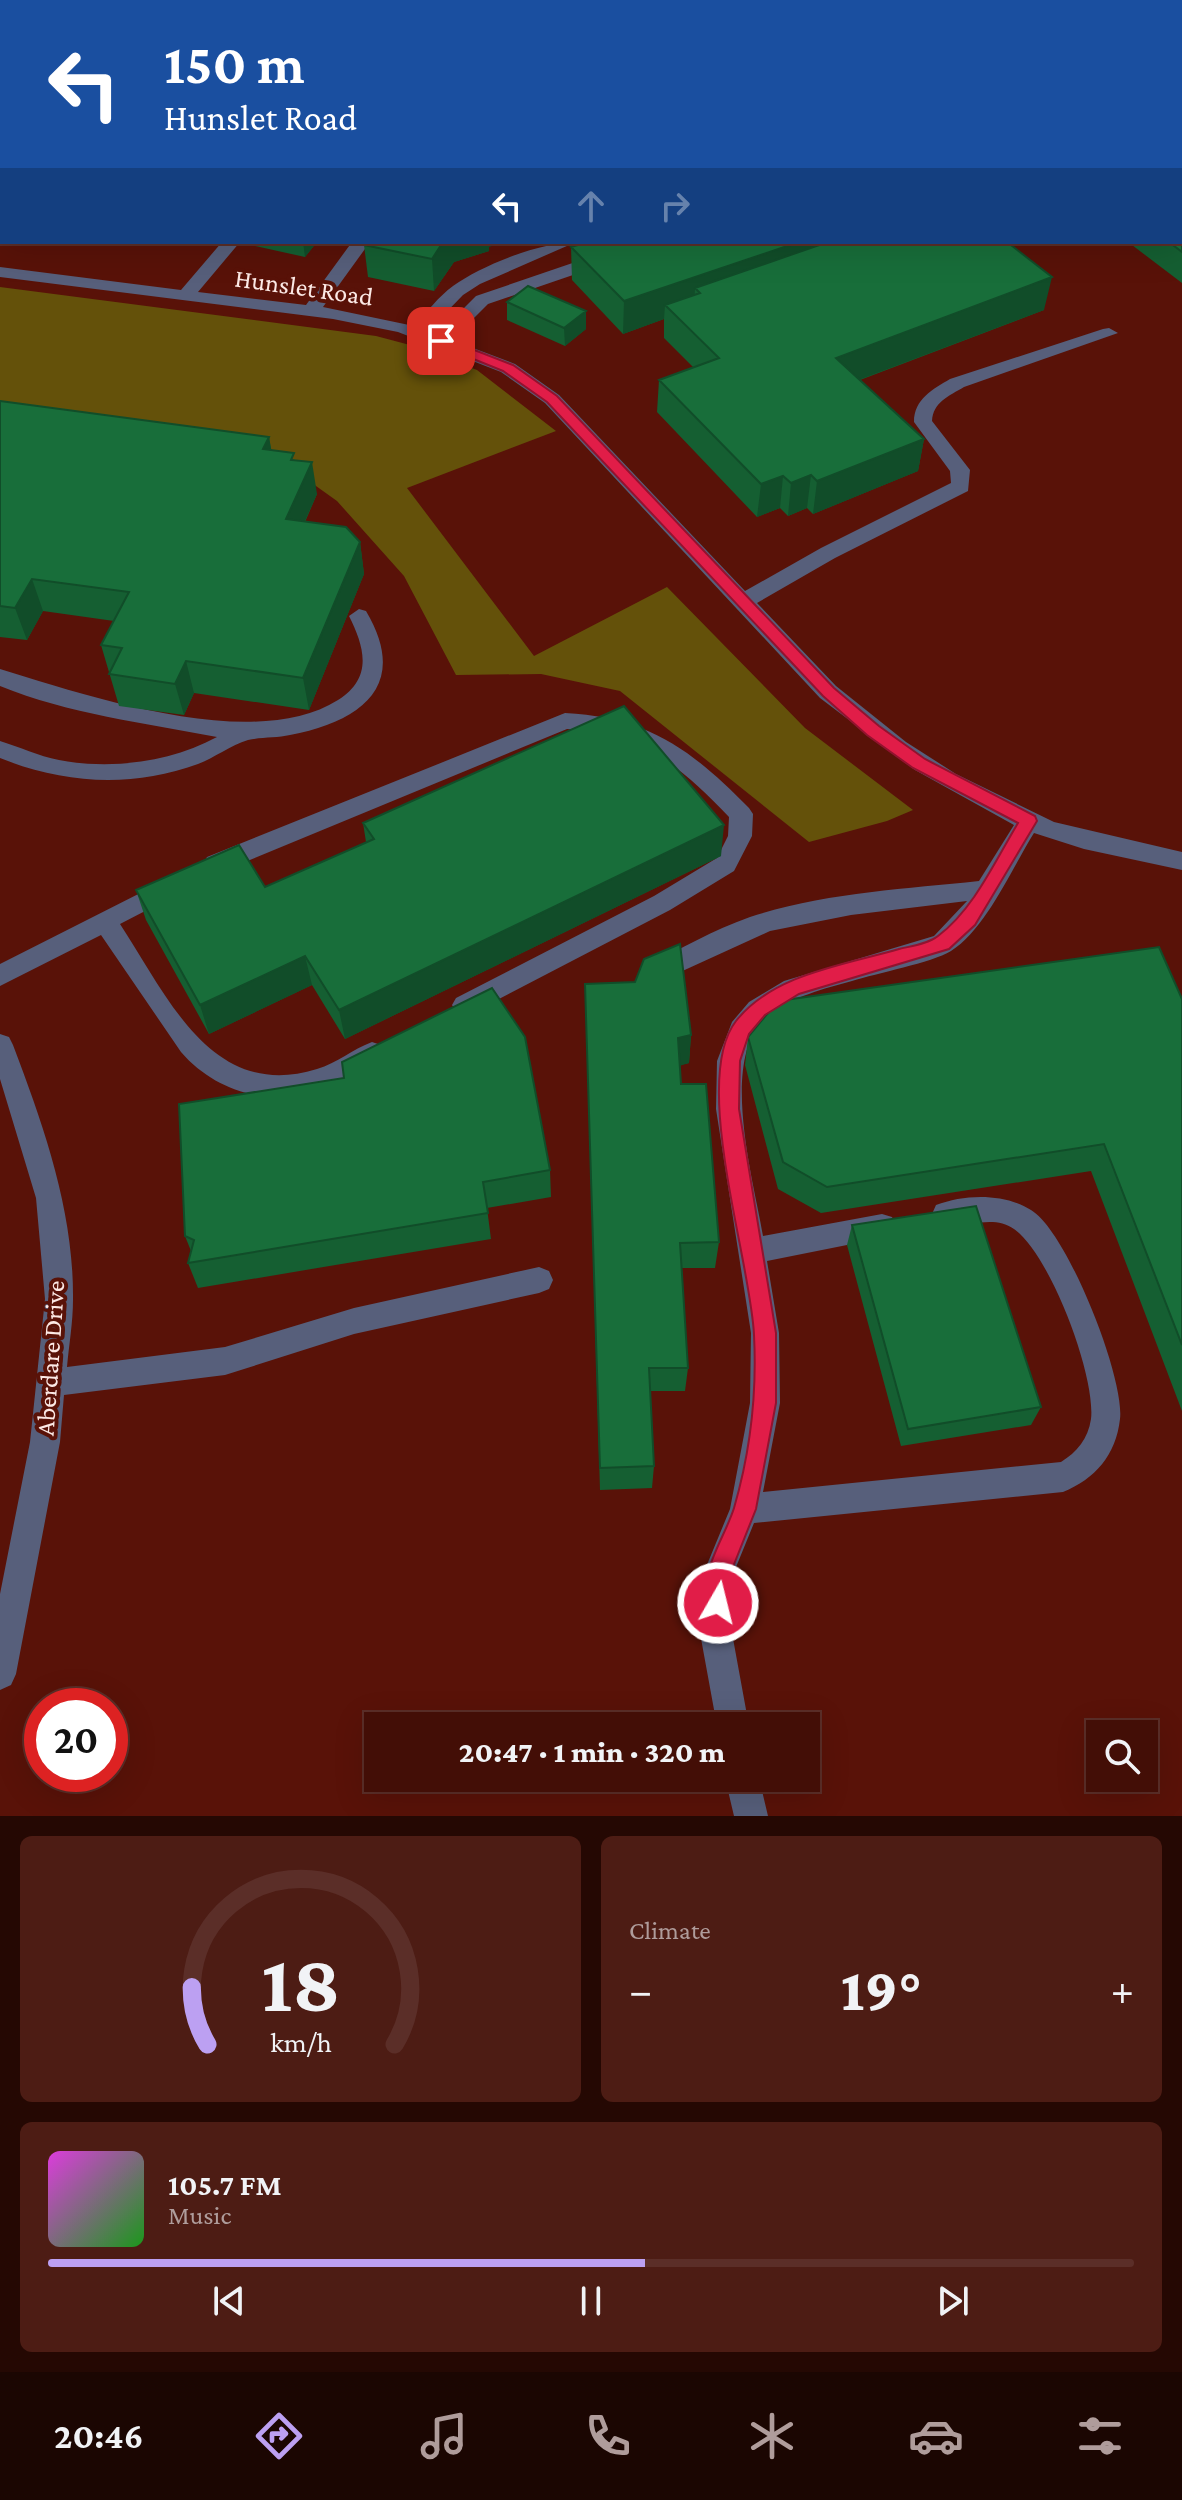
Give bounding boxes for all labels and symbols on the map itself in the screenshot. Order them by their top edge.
street label: Hunslet Road [233,263,375,312]
pin [407,307,475,375]
street label: Aberdare Drive [31,1280,70,1437]
position arrow [676,1561,760,1645]
speed limit sign: 20 [24,1688,128,1792]

